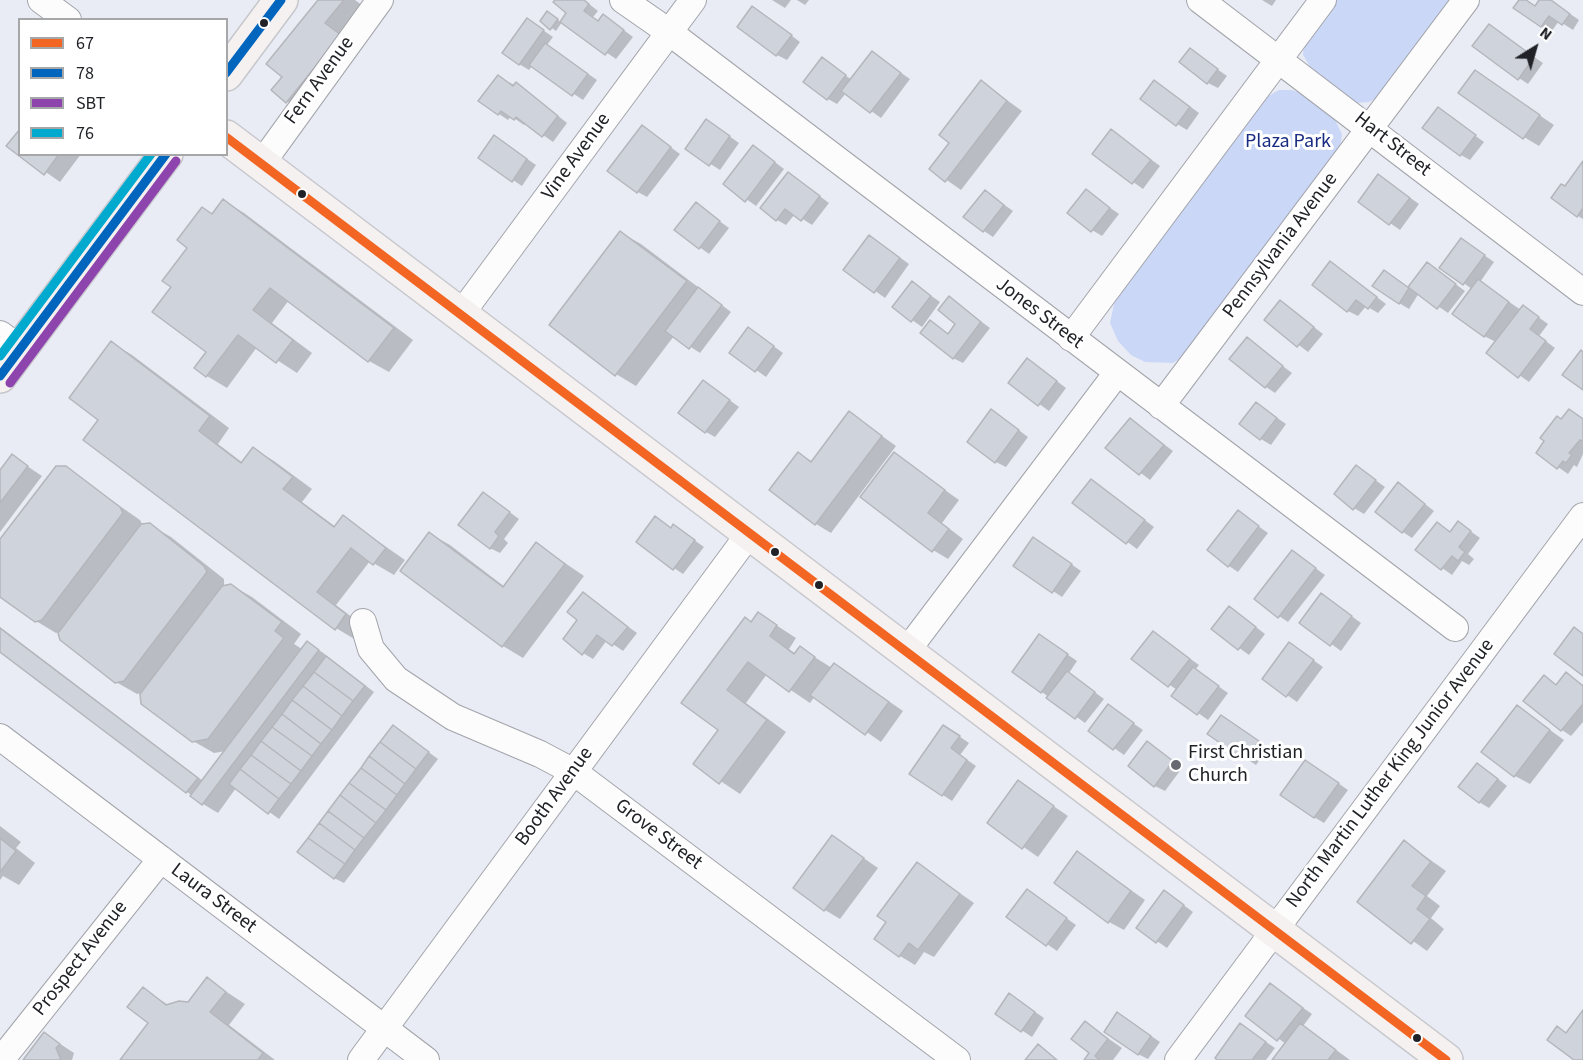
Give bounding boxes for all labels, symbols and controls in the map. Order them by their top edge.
unlabelled marker [258,17,270,29]
legend [18,18,228,156]
north arrow [1505,18,1565,78]
text: N [1535,22,1557,46]
text: 67 [76,31,94,56]
street label: Fern Avenue [280,32,360,130]
text: 78 [76,61,94,86]
text: SBT [76,91,105,116]
street label: Hart Street [1349,108,1435,182]
street label: Vine Avenue [537,109,617,205]
text: 76 [76,121,94,146]
park label: Plaza Park [1245,131,1331,155]
street label: Pennsylvania Avenue [1218,168,1344,324]
unlabelled marker [296,188,308,200]
street label: Jones Street [990,273,1088,355]
unlabelled marker [769,546,781,558]
unlabelled marker [813,579,825,591]
street label: North Martin Luther King Junior Avenue [1282,635,1500,913]
place label: First Christian Church [1188,742,1303,789]
street label: Booth Avenue [511,743,599,851]
marker: First Christian Church [1169,758,1183,772]
street label: Grove Street [610,794,706,876]
street label: Laura Street [165,859,261,939]
street label: Prospect Avenue [29,897,133,1021]
unlabelled marker [1411,1032,1423,1044]

